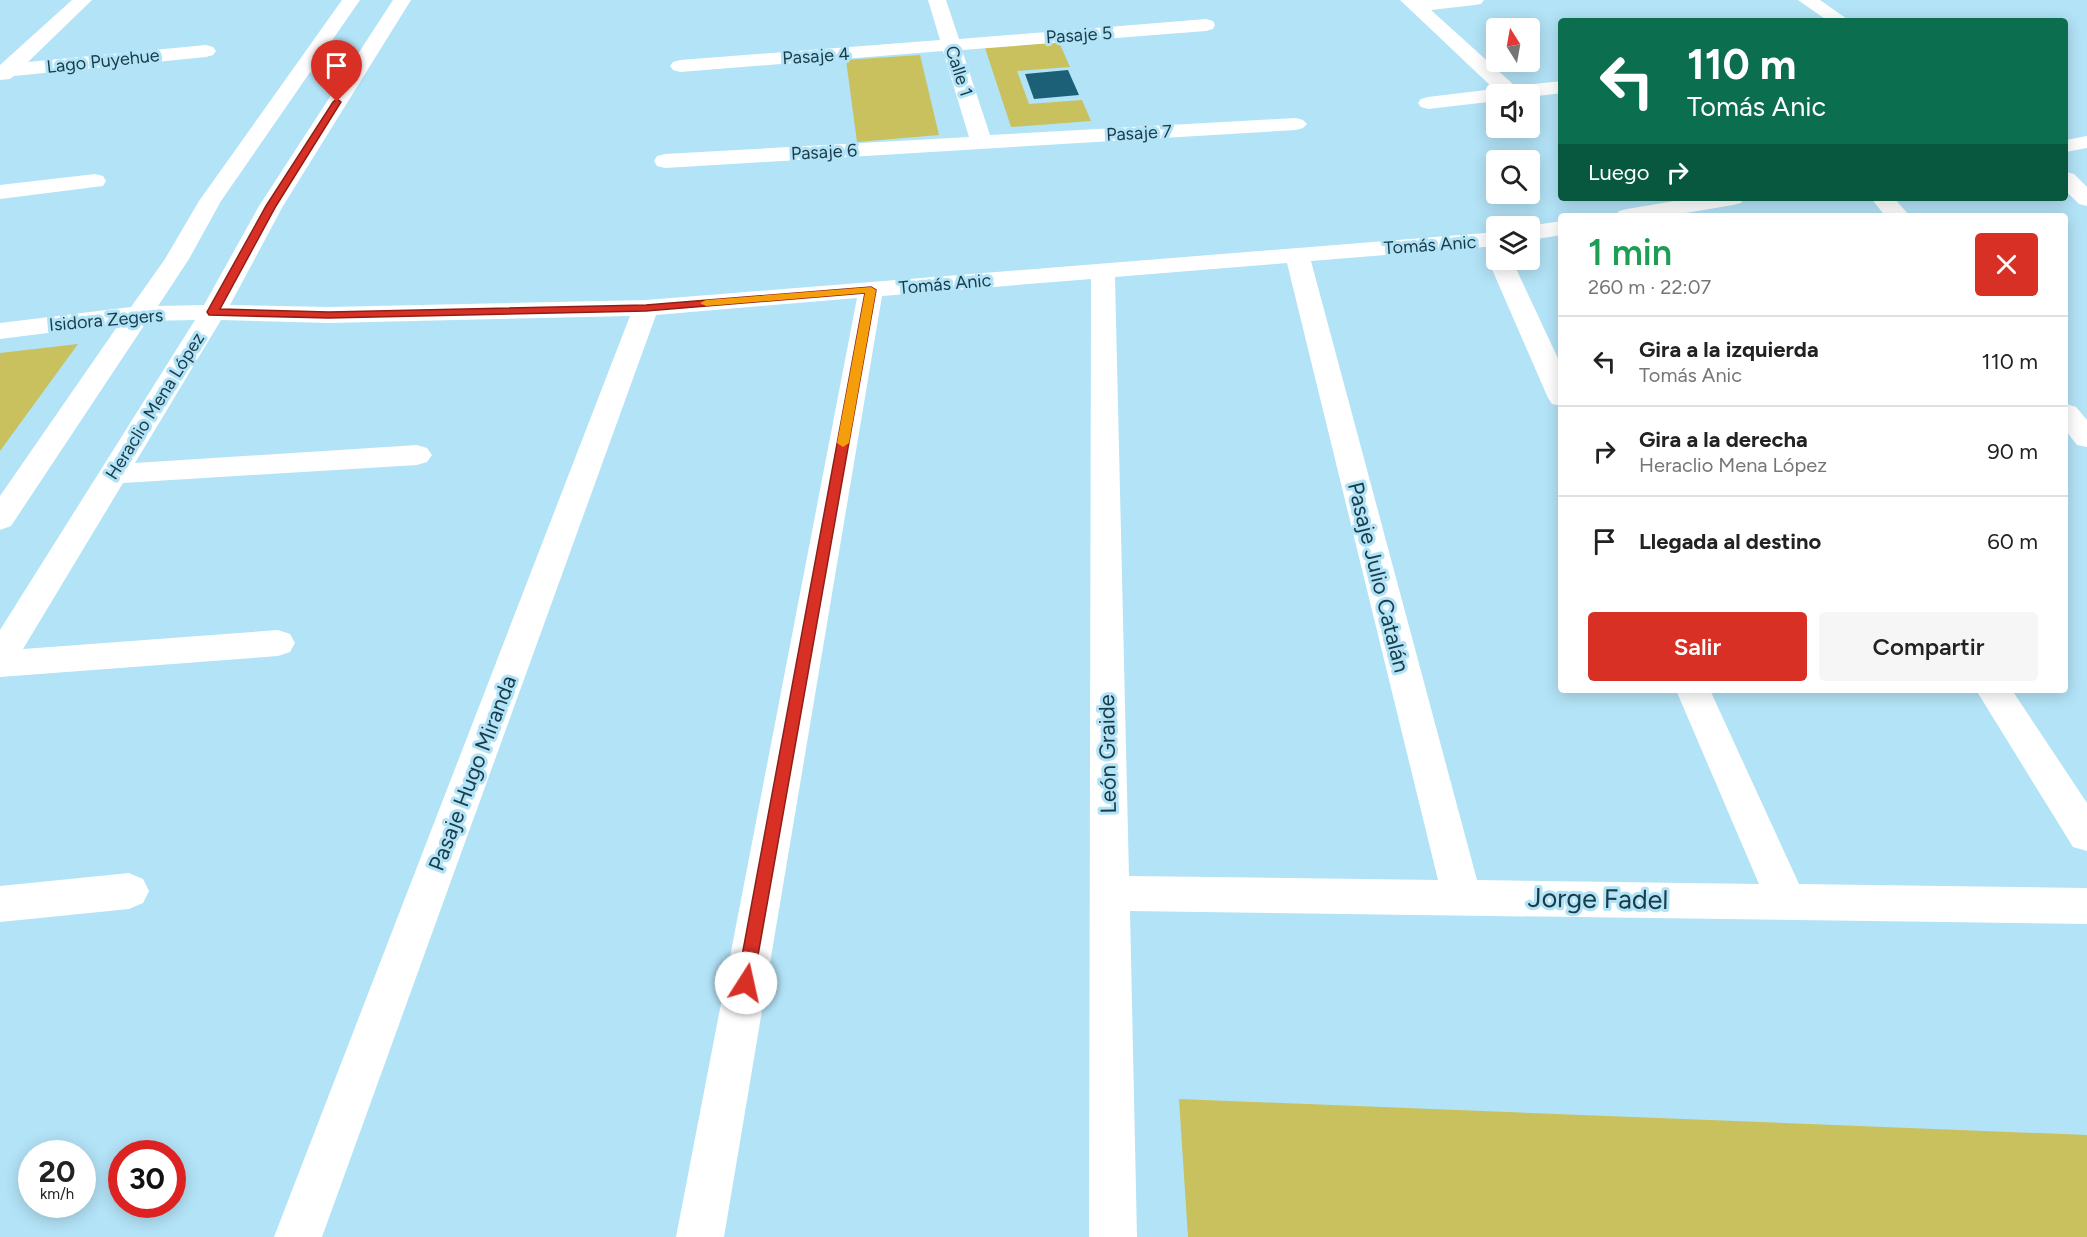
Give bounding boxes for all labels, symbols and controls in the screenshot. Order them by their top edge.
north arrow [1486,18,1540,72]
map controls [1486,18,1540,270]
street label: Pasaje 5 [1045,22,1113,48]
text: 110 m [1687,39,1796,90]
pin [311,40,362,102]
icon: left [1588,42,1666,120]
street label: Pasaje 4 [782,43,850,69]
street label: Calle 1 [941,43,977,99]
street label: Lago Puyehue [45,44,161,78]
icon: arrive [320,49,353,82]
button: sound [1486,84,1540,138]
text: Tomás Anic [1687,90,1826,123]
street label: Pasaje 7 [1106,120,1173,146]
street label: Pasaje 6 [790,139,858,165]
button: search [1486,150,1540,204]
icon: right [1661,156,1694,189]
text: Luego [1588,159,1649,186]
button: layers [1486,216,1540,270]
street label: Tomás Anic [1383,231,1477,259]
text: 1 min [1588,231,1672,274]
button: close [1975,233,2038,296]
street label: Tomás Anic [898,269,992,299]
text: 260 m · 22:07 [1588,275,1711,299]
street label: Isidora Zegers [48,304,164,336]
street label: Heraclio Mena López [101,328,209,484]
text: Gira a la izquierda [1639,336,1819,363]
icon: left [1588,345,1621,378]
text: 110 m [1982,348,2038,375]
text: Tomás Anic [1639,363,1742,387]
text: Gira a la derecha [1639,426,1808,453]
icon: right [1588,435,1621,468]
text: 90 m [1987,438,2038,465]
text: Heraclio Mena López [1639,453,1827,477]
street label: Pasaje Julio Catalán [1342,479,1415,675]
icon: arrive [1588,525,1621,558]
text: Llegada al destino [1639,528,1821,555]
text: 60 m [1987,528,2038,555]
button: Salir [1588,612,1807,681]
button: Compartir [1819,612,2038,681]
street label: Pasaje Hugo Miranda [423,672,522,875]
street label: León Graide [1093,694,1122,814]
street label: Jorge Fadel [1527,881,1669,916]
position arrow [714,951,778,1015]
speed limit sign: 30 [108,1140,186,1218]
text: 20 [39,1153,75,1190]
text: km/h [40,1185,74,1203]

